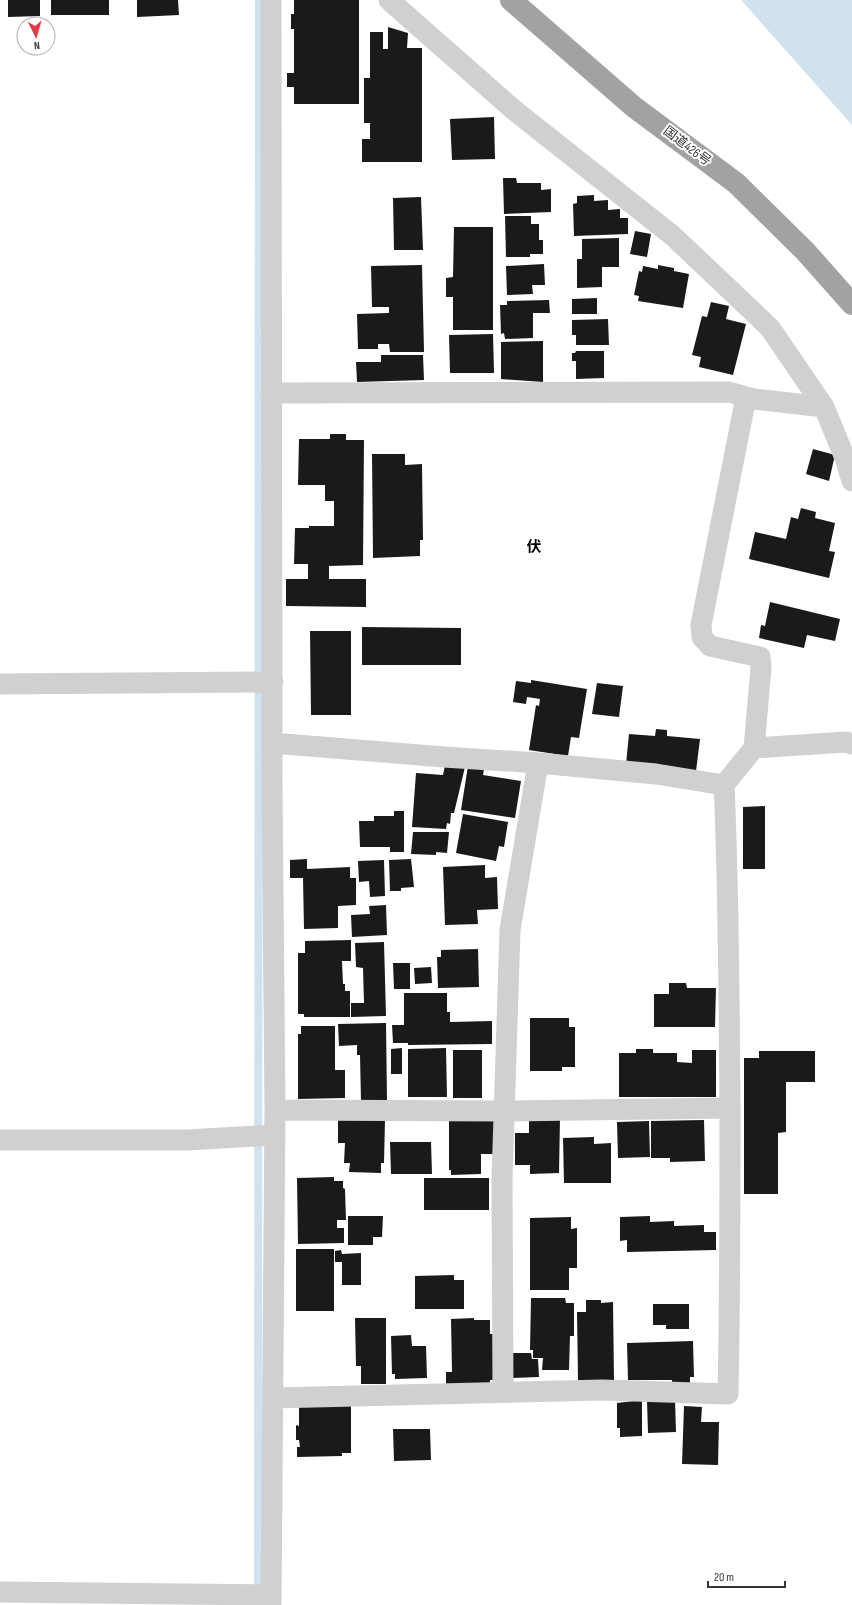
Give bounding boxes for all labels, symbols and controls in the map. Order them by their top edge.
north arrow [16,16,56,56]
text: N [33,39,40,52]
street label: 国道426号 [660,123,714,169]
district label: 伏 [526,538,542,557]
scale bar [708,1563,785,1589]
text: 20 m [714,1570,734,1585]

